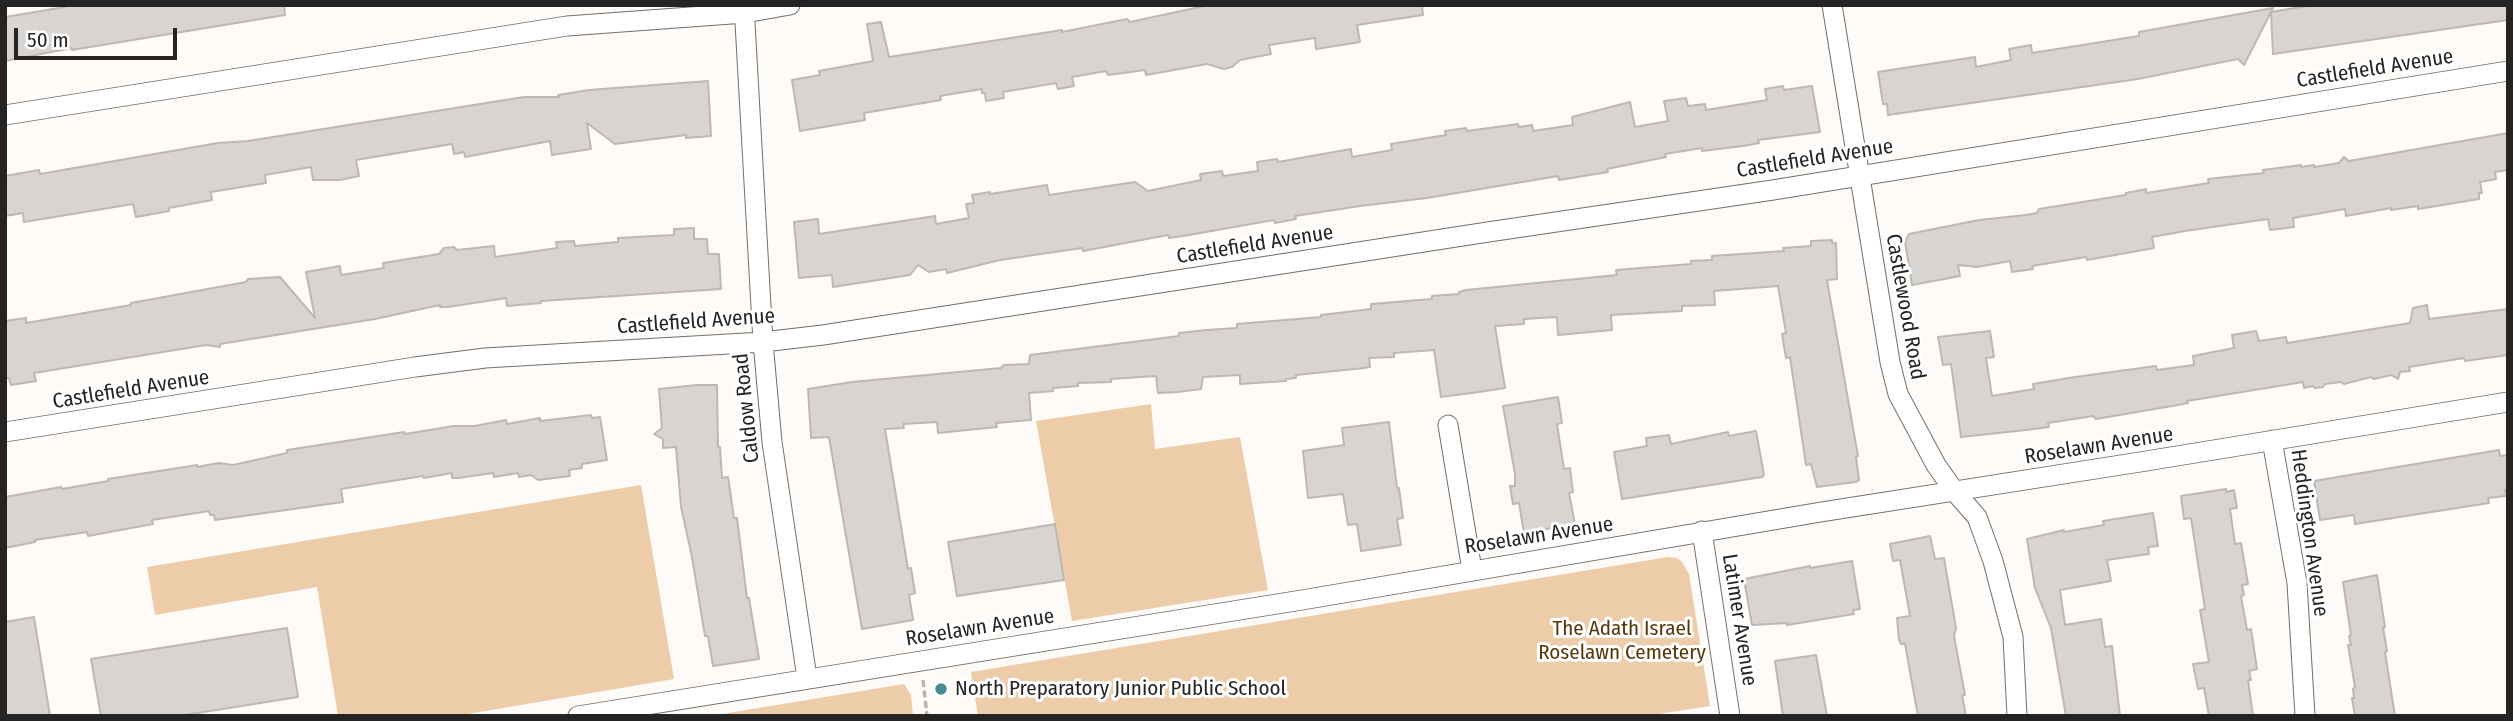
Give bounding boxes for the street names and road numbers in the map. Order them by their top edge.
street label: Castlefield Avenue [2295,44,2455,94]
street label: Castlefield Avenue [1735,134,1895,184]
street label: Castlefield Avenue [1175,220,1335,270]
street label: Castlewood Road [1880,232,1930,382]
street label: Castlefield Avenue [616,304,776,340]
street label: Caldow Road [729,352,765,464]
street label: Castlefield Avenue [51,365,211,415]
street label: Roselawn Avenue [2023,422,2175,470]
street label: Heddington Avenue [2285,448,2333,618]
street label: Roselawn Avenue [1463,512,1615,560]
street label: Latimer Avenue [1716,552,1762,688]
street label: Roselawn Avenue [904,604,1056,652]

